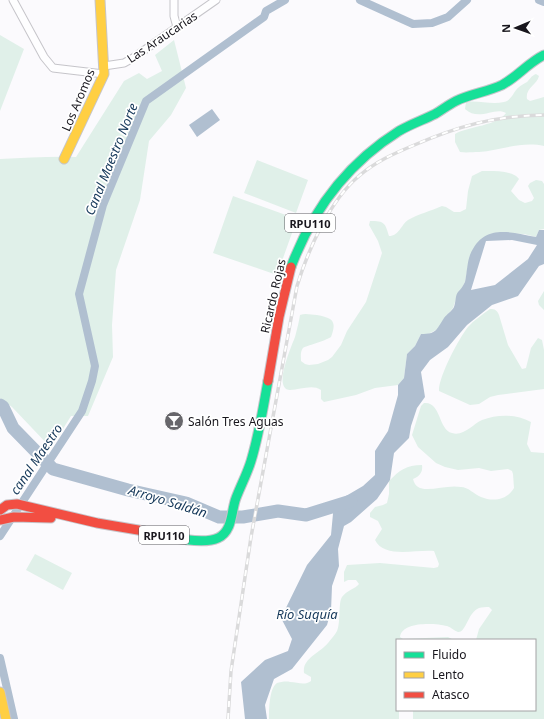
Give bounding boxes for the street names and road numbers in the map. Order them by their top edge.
street label: Las Araucarias [123,7,201,67]
street label: Los Aromos [57,66,99,134]
road number: RPU110 [285,214,335,232]
street label: Ricardo Rojas [256,257,290,335]
road number: RPU110 [139,526,189,544]

